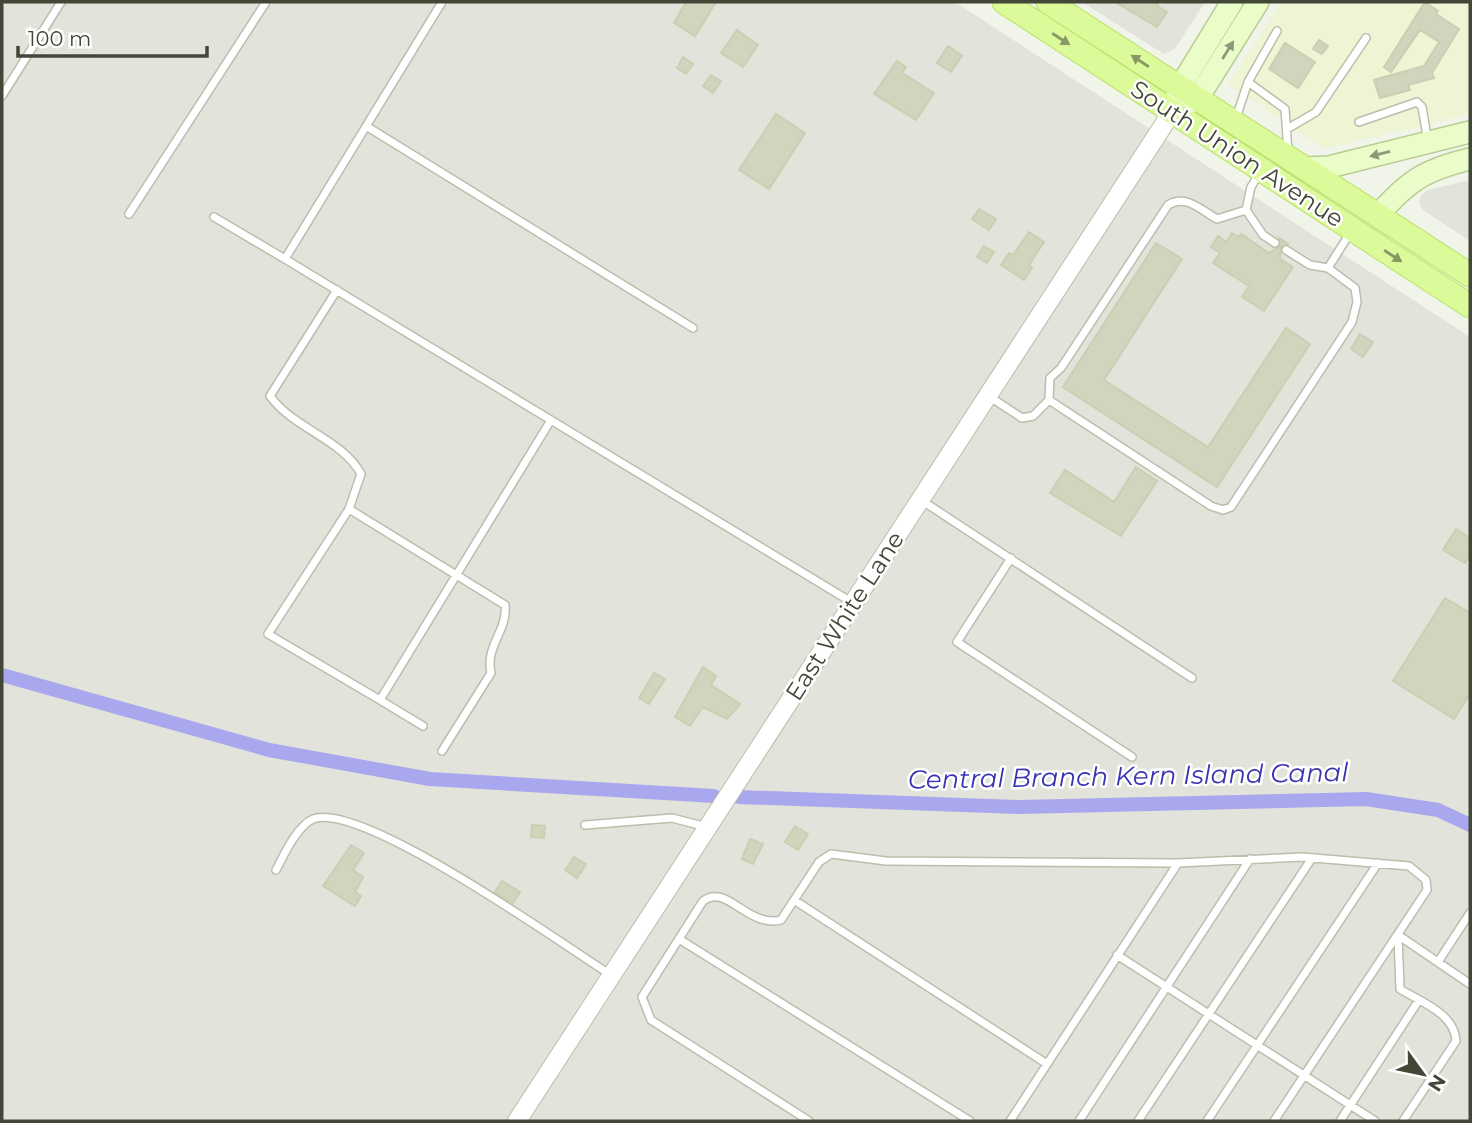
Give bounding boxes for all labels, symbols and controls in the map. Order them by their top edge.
scale bar [18,14,206,58]
text: 100 m [28,26,91,51]
one-way arrow [1052,32,1070,46]
one-way arrow [1221,40,1234,59]
one-way arrow [1130,55,1150,68]
street label: South Union Avenue [1125,74,1349,233]
one-way arrow [1369,149,1391,160]
one-way arrow [1384,249,1402,263]
street label: East White Lane [779,526,910,706]
water label: Central Branch Kern Island Canal [907,756,1349,796]
north arrow [1388,1039,1458,1109]
text: N [1423,1070,1451,1096]

